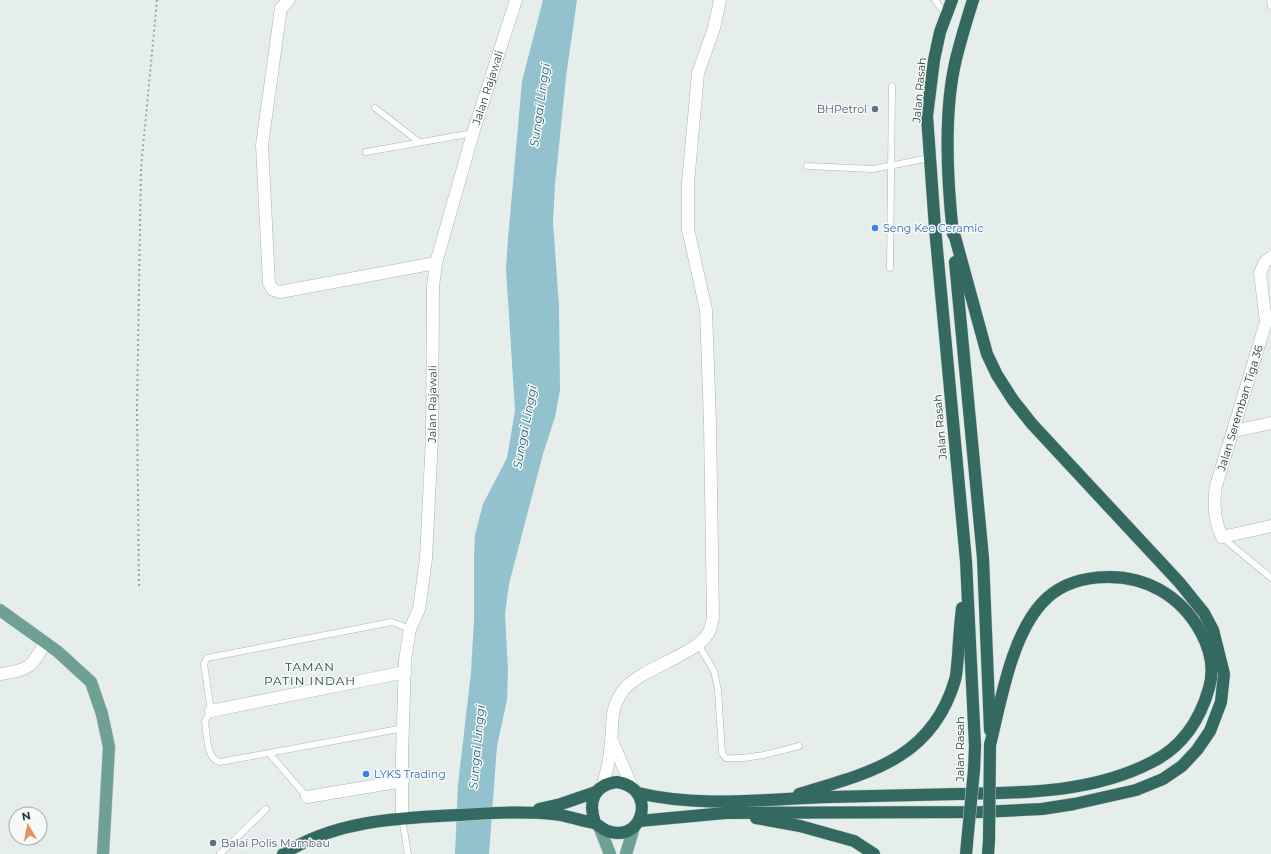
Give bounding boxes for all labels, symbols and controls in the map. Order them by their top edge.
street label: Jalan Rajawali [469,49,506,128]
street label: Jalan Rasah [909,57,929,124]
water label: Sungai Linggi [526,61,553,148]
place label: BHPetrol [817,102,867,116]
marker: BHPetrol [870,104,880,114]
place label: Seng Kee Ceramic [883,221,983,235]
marker: Seng Kee Ceramic [870,223,880,233]
street label: Jalan Seremban Tiga 36 [1214,343,1266,474]
street label: Jalan Rajawali [425,365,439,444]
water label: Sungai Linggi [509,383,540,470]
street label: Jalan Rasah [930,394,950,461]
district label: TAMAN PATIN INDAH [264,659,356,688]
water label: Sungai Linggi [465,704,488,790]
street label: Jalan Rasah [953,716,967,783]
place label: LYKS Trading [374,767,446,781]
marker: LYKS Trading [361,769,371,779]
north arrow [8,806,48,846]
text: N [21,808,32,824]
place label: Balai Polis Mambau [221,836,330,850]
marker: Balai Polis Mambau [208,838,218,848]

